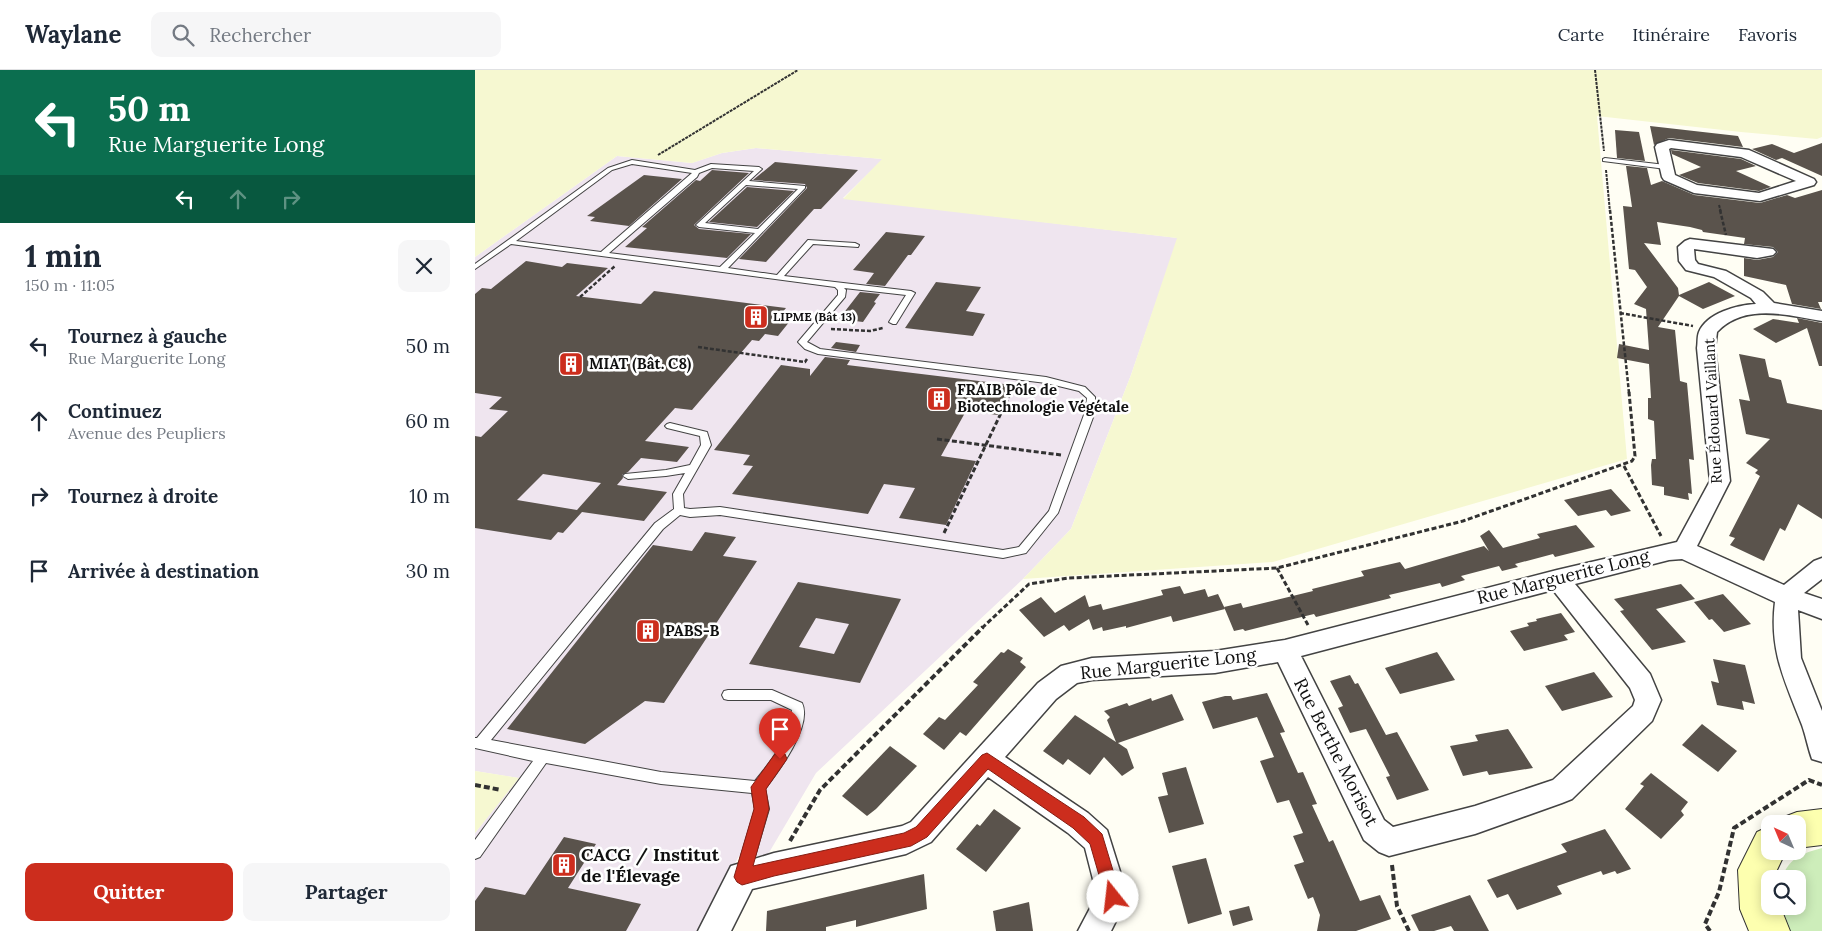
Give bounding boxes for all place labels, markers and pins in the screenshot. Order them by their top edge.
building icon: LIPME (Bât 13) [743,304,769,330]
place label: LIPME (Bât 13) [773,309,856,325]
building icon: MIAT (Bât. C8) [558,351,584,377]
place label: MIAT (Bât. C8) [589,354,692,374]
place label: FRAIB Pôle de Biotechnologie Végétale [957,380,1129,416]
building icon: FRAIB Pôle de Biotechnologie Végétale [926,386,952,412]
building icon: PABS-B [635,618,661,644]
place label: PABS-B [665,621,719,640]
pin [759,708,801,759]
place label: CACG / Institut de l'Élevage [581,843,720,887]
building icon: CACG / Institut de l'Élevage [551,852,577,878]

